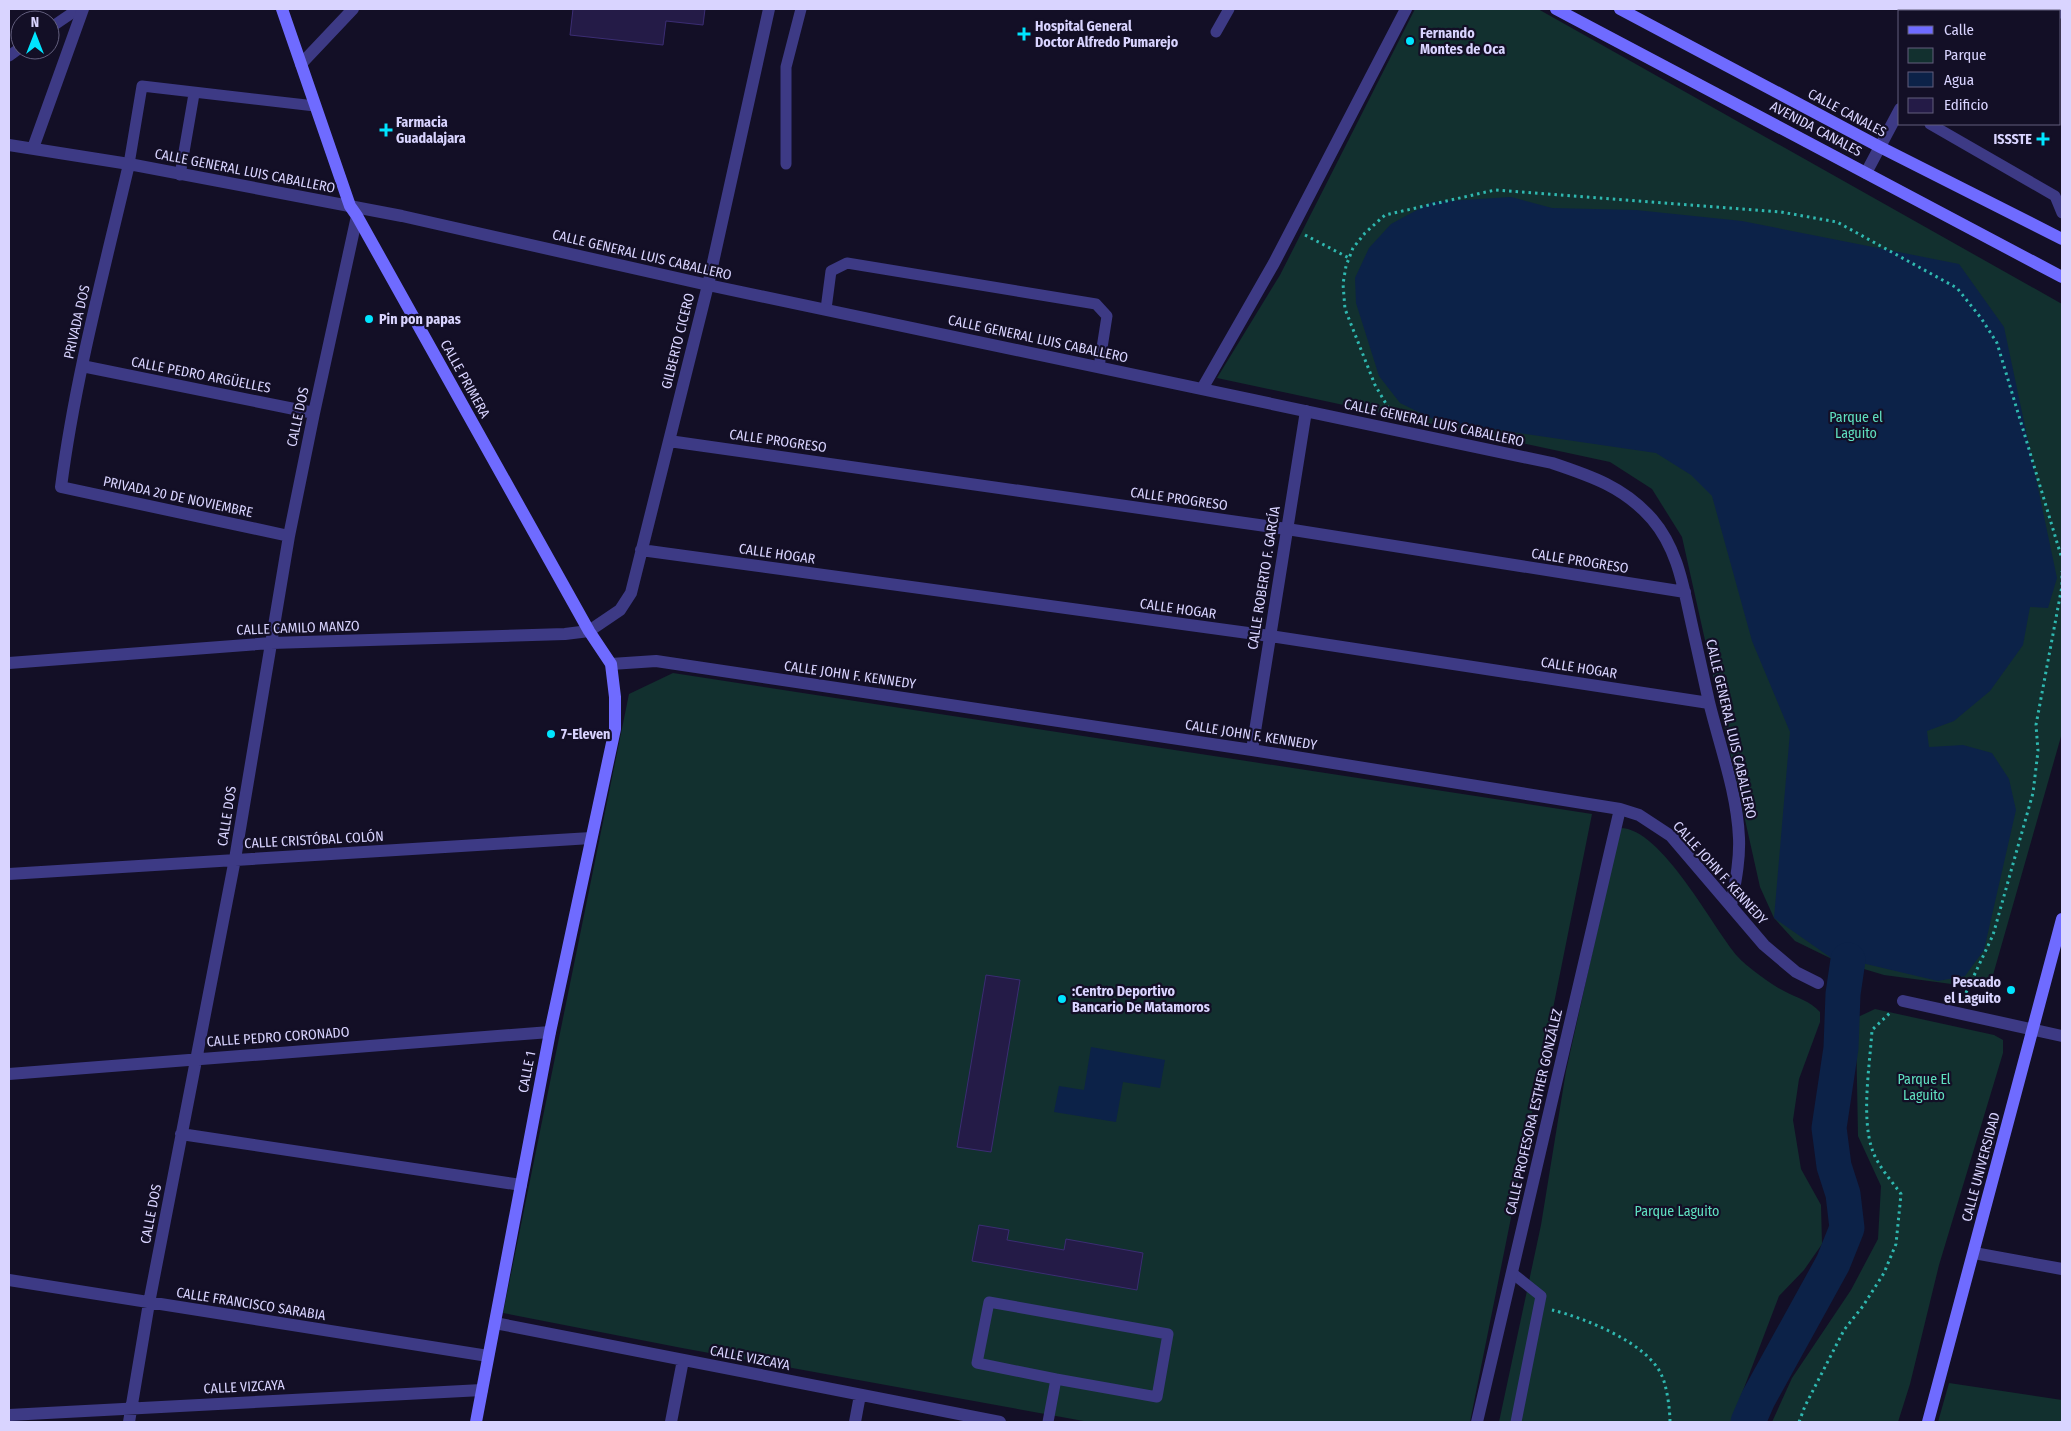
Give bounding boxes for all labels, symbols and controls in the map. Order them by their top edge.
north arrow [10,10,60,60]
legend [1898,10,2061,125]
text: N [31,14,39,31]
place label: Hospital General Doctor Alfredo Pumarejo [1035,18,1179,51]
text: Calle [1944,21,1974,39]
place label: Fernando Montes de Oca [1420,25,1505,58]
marker: Hospital General Doctor Alfredo Pumarejo [1017,27,1031,41]
marker: Fernando Montes de Oca [1404,35,1416,47]
text: Parque [1944,46,1987,64]
text: Agua [1944,71,1974,89]
street label: CALLE CANALES [1805,85,1889,141]
text: Edificio [1944,96,1989,114]
street label: AVENIDA CANALES [1767,98,1865,160]
place label: Farmacia Guadalajara [396,114,466,147]
marker: Farmacia Guadalajara [380,124,392,136]
place label: ISSSTE [1994,131,2032,148]
marker: ISSSTE [2036,132,2050,146]
street label: CALLE GENERAL LUIS CABALLERO [153,145,337,197]
street label: CALLE GENERAL LUIS CABALLERO [551,226,734,284]
street label: PRIVADA DOS [60,283,94,361]
street label: GILBERTO CICERO [658,291,698,391]
place label: Pin pon papas [379,311,461,328]
street label: CALLE GENERAL LUIS CABALLERO [946,312,1130,366]
marker: Pin pon papas [363,313,375,325]
street label: CALLE PRIMERA [437,337,494,422]
street label: CALLE PEDRO ARGÜELLES [130,352,272,397]
street label: CALLE DOS [283,386,313,448]
street label: CALLE GENERAL LUIS CABALLERO [1342,396,1526,450]
park label: Parque el Laguito [1829,409,1883,442]
street label: CALLE PROGRESO [728,426,828,456]
street label: PRIVADA 20 DE NOVIEMBRE [102,473,255,521]
street label: CALLE PROGRESO [1129,484,1229,514]
street label: CALLE ROBERTO F. GARCÍA [1243,504,1284,651]
street label: CALLE HOGAR [738,540,817,568]
street label: CALLE PROGRESO [1530,545,1630,577]
street label: CALLE HOGAR [1139,595,1218,623]
street label: CALLE CAMILO MANZO [236,617,360,639]
street label: CALLE GENERAL LUIS CABALLERO [1702,638,1760,821]
street label: CALLE HOGAR [1540,654,1619,682]
street label: CALLE JOHN F. KENNEDY [783,657,917,693]
street label: CALLE JOHN F. KENNEDY [1184,716,1318,754]
place label: 7-Eleven [561,726,610,743]
marker: 7-Eleven [545,728,557,740]
street label: CALLE DOS [214,785,240,847]
street label: CALLE JOHN F. KENNEDY [1669,818,1771,928]
street label: CALLE CRISTÓBAL COLÓN [244,827,384,852]
place label: Pescado el Laguito [1944,974,2002,1007]
place label: :Centro Deportivo Bancario De Matamoros [1072,983,1210,1016]
marker: Pescado el Laguito [2005,984,2017,996]
marker: :Centro Deportivo Bancario De Matamoros [1056,993,1068,1005]
street label: CALLE PROFESORA ESTHER GONZÁLEZ [1501,1007,1566,1217]
street label: CALLE PEDRO CORONADO [206,1024,350,1050]
street label: CALLE 1 [515,1050,539,1094]
park label: Parque El Laguito [1897,1071,1951,1104]
street label: CALLE UNIVERSIDAD [1958,1110,2004,1224]
street label: CALLE DOS [137,1183,165,1245]
park label: Parque Laguito [1635,1203,1719,1220]
street label: CALLE FRANCISCO SARABIA [175,1284,327,1324]
street label: CALLE VIZCAYA [709,1342,792,1374]
street label: CALLE VIZCAYA [203,1376,286,1398]

